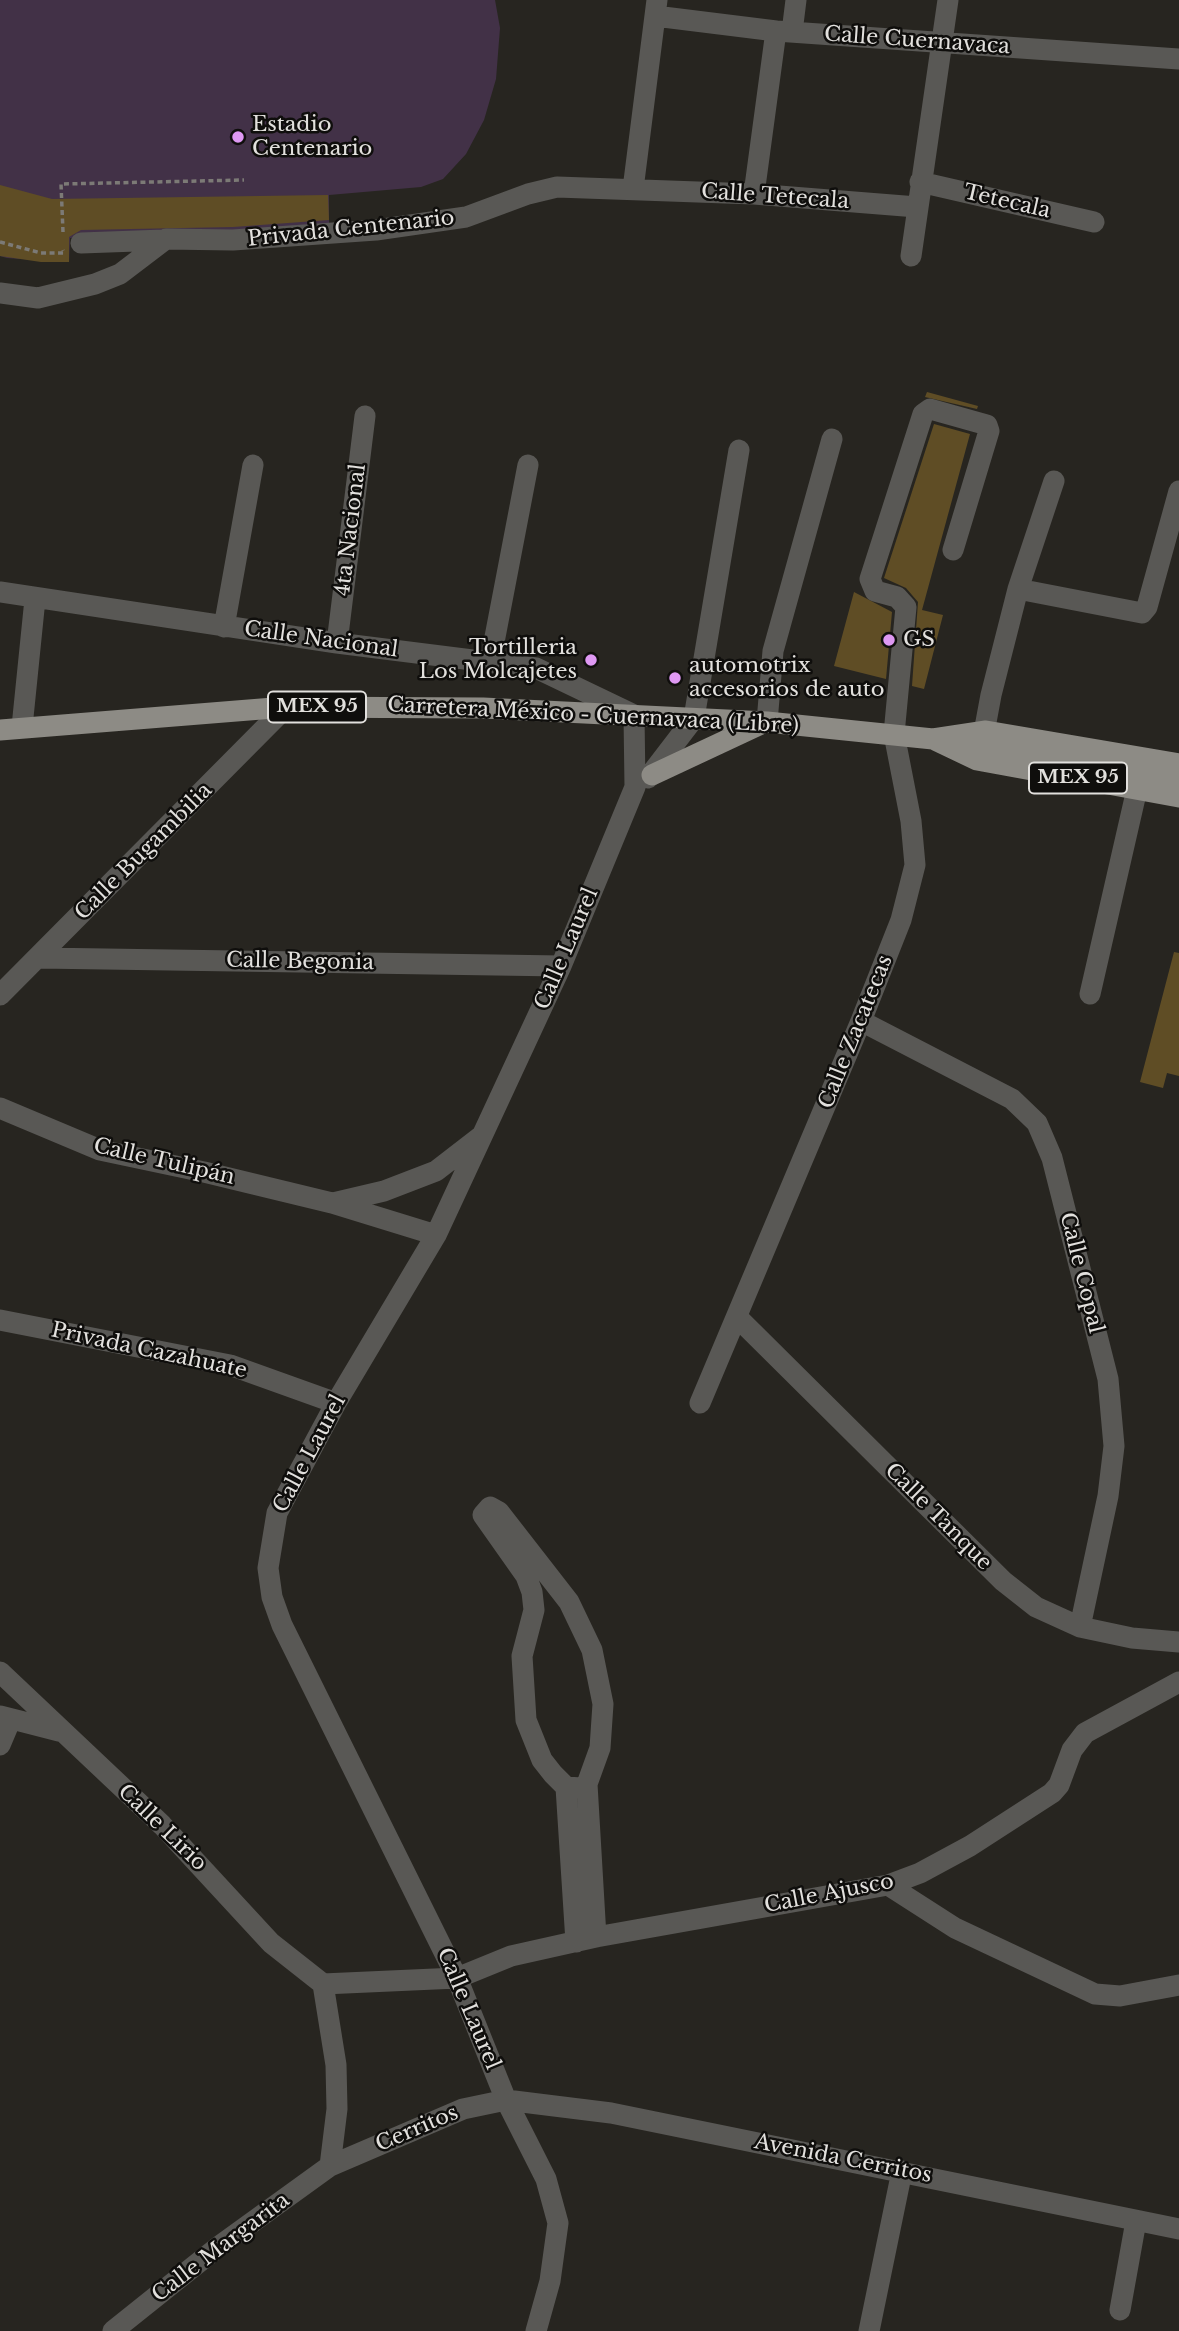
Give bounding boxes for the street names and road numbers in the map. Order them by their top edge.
street label: Calle Cuernavaca [823,22,1011,60]
street label: Calle Tetecala [700,179,850,215]
street label: Tetecala [961,180,1053,224]
street label: Privada Centenario [246,206,456,252]
street label: 4ta Nacional [330,463,372,597]
street label: Calle Nacional [242,617,400,663]
road number: MEX 95 [268,692,366,722]
street label: Carretera México - Cuernavaca (Libre) [387,693,799,739]
road number: MEX 95 [1029,762,1127,793]
street label: Calle Bugambilia [70,778,218,926]
street label: Calle Laurel [530,884,604,1014]
street label: Calle Begonia [226,948,374,976]
street label: Calle Zacatecas [814,952,898,1112]
street label: Calle Tulipán [91,1133,237,1191]
street label: Calle Copal [1054,1210,1108,1336]
street label: Privada Cazahuate [49,1318,249,1384]
street label: Calle Laurel [268,1391,352,1517]
street label: Calle Tanque [879,1458,997,1576]
street label: Calle Lirio [112,1780,212,1876]
street label: Calle Ajusco [762,1869,896,1919]
street label: Calle Laurel [431,1944,505,2074]
street label: Cerritos [372,2100,462,2158]
street label: Avenida Cerritos [752,2129,934,2189]
street label: Calle Margarita [147,2188,295,2308]

